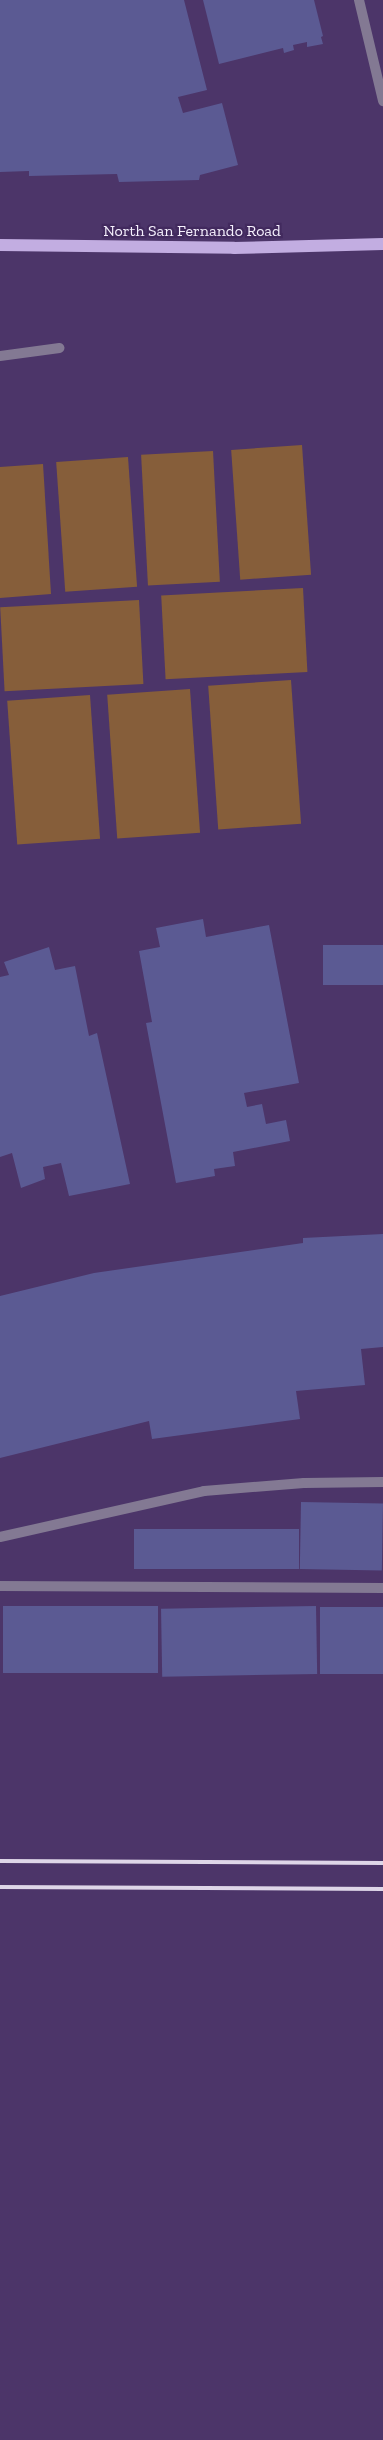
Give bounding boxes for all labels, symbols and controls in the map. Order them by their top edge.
street label: North San Fernando Road [103,221,281,241]

